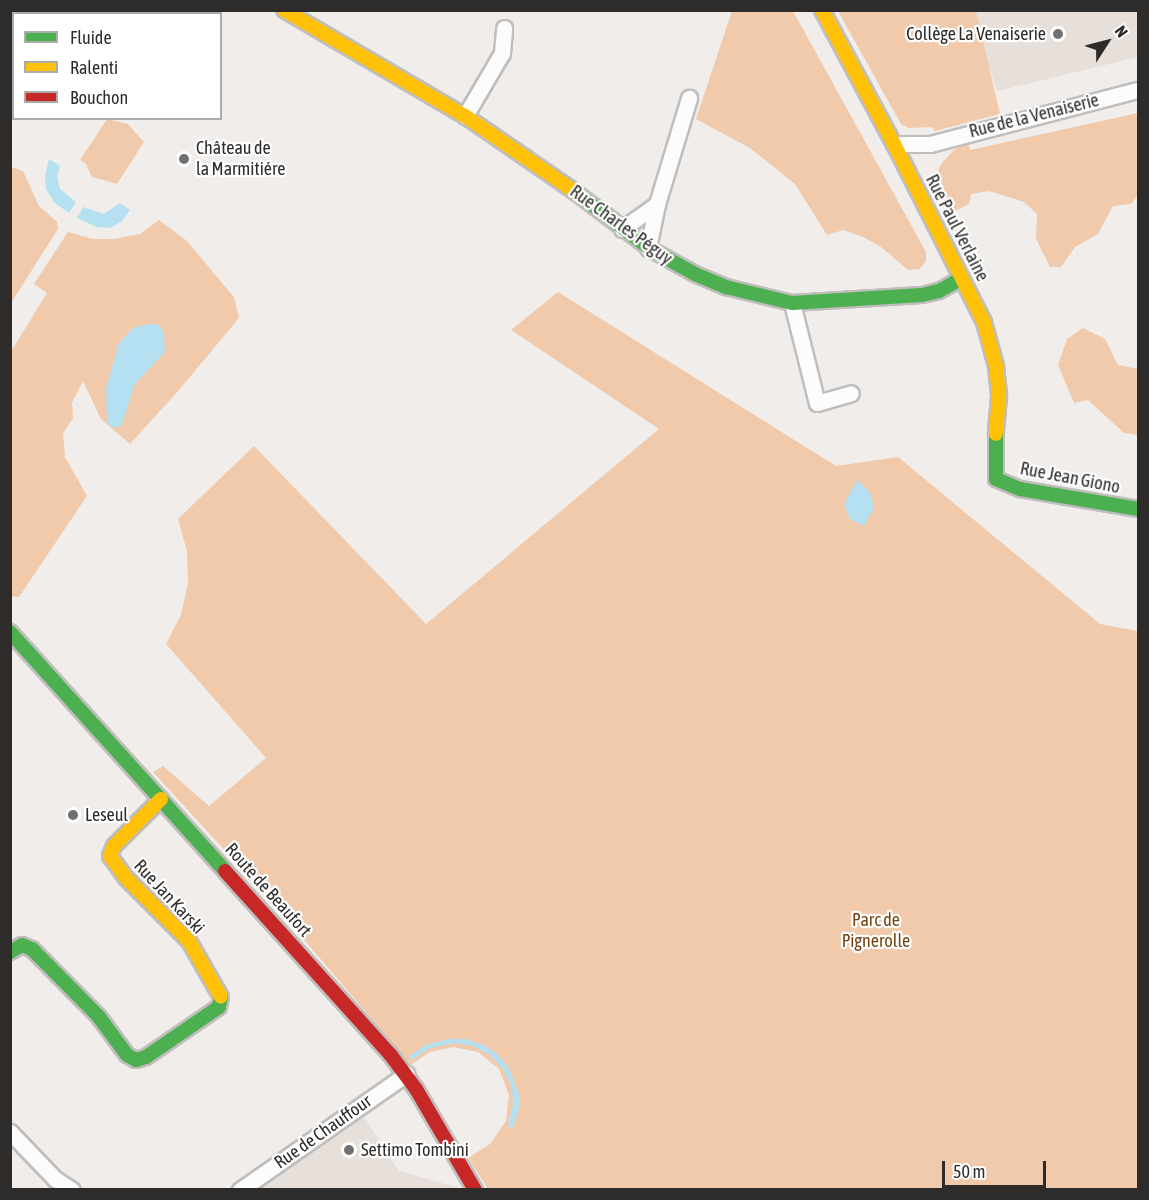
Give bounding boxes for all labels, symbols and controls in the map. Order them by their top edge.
legend [12,12,222,120]
north arrow [1077,12,1137,72]
text: N [1111,22,1132,41]
place label: Collège La Venaiserie [906,23,1046,45]
text: Fluide [70,27,112,48]
marker: Collège La Venaiserie [1051,27,1065,41]
text: Ralenti [70,57,118,78]
text: Bouchon [70,87,128,108]
street label: Rue de la Venaiserie [967,89,1101,143]
place label: Château de la Marmitiére [196,138,285,180]
marker: Château de la Marmitiére [177,152,191,166]
street label: Rue Paul Verlaine [921,171,993,285]
street label: Rue Charles Péguy [566,181,676,269]
street label: Rue Jean Giono [1018,458,1122,498]
place label: Leseul [85,804,128,826]
marker: Leseul [66,808,80,822]
street label: Route de Beaufort [220,839,316,941]
street label: Rue Jan Karski [129,855,209,939]
park label: Parc de Pignerolle [842,910,910,952]
street label: Rue de Chauffour [270,1091,376,1173]
place label: Settimo Tombini [361,1139,469,1161]
marker: Settimo Tombini [342,1143,356,1157]
scale bar [945,1149,1048,1187]
text: 50 m [953,1161,985,1182]

